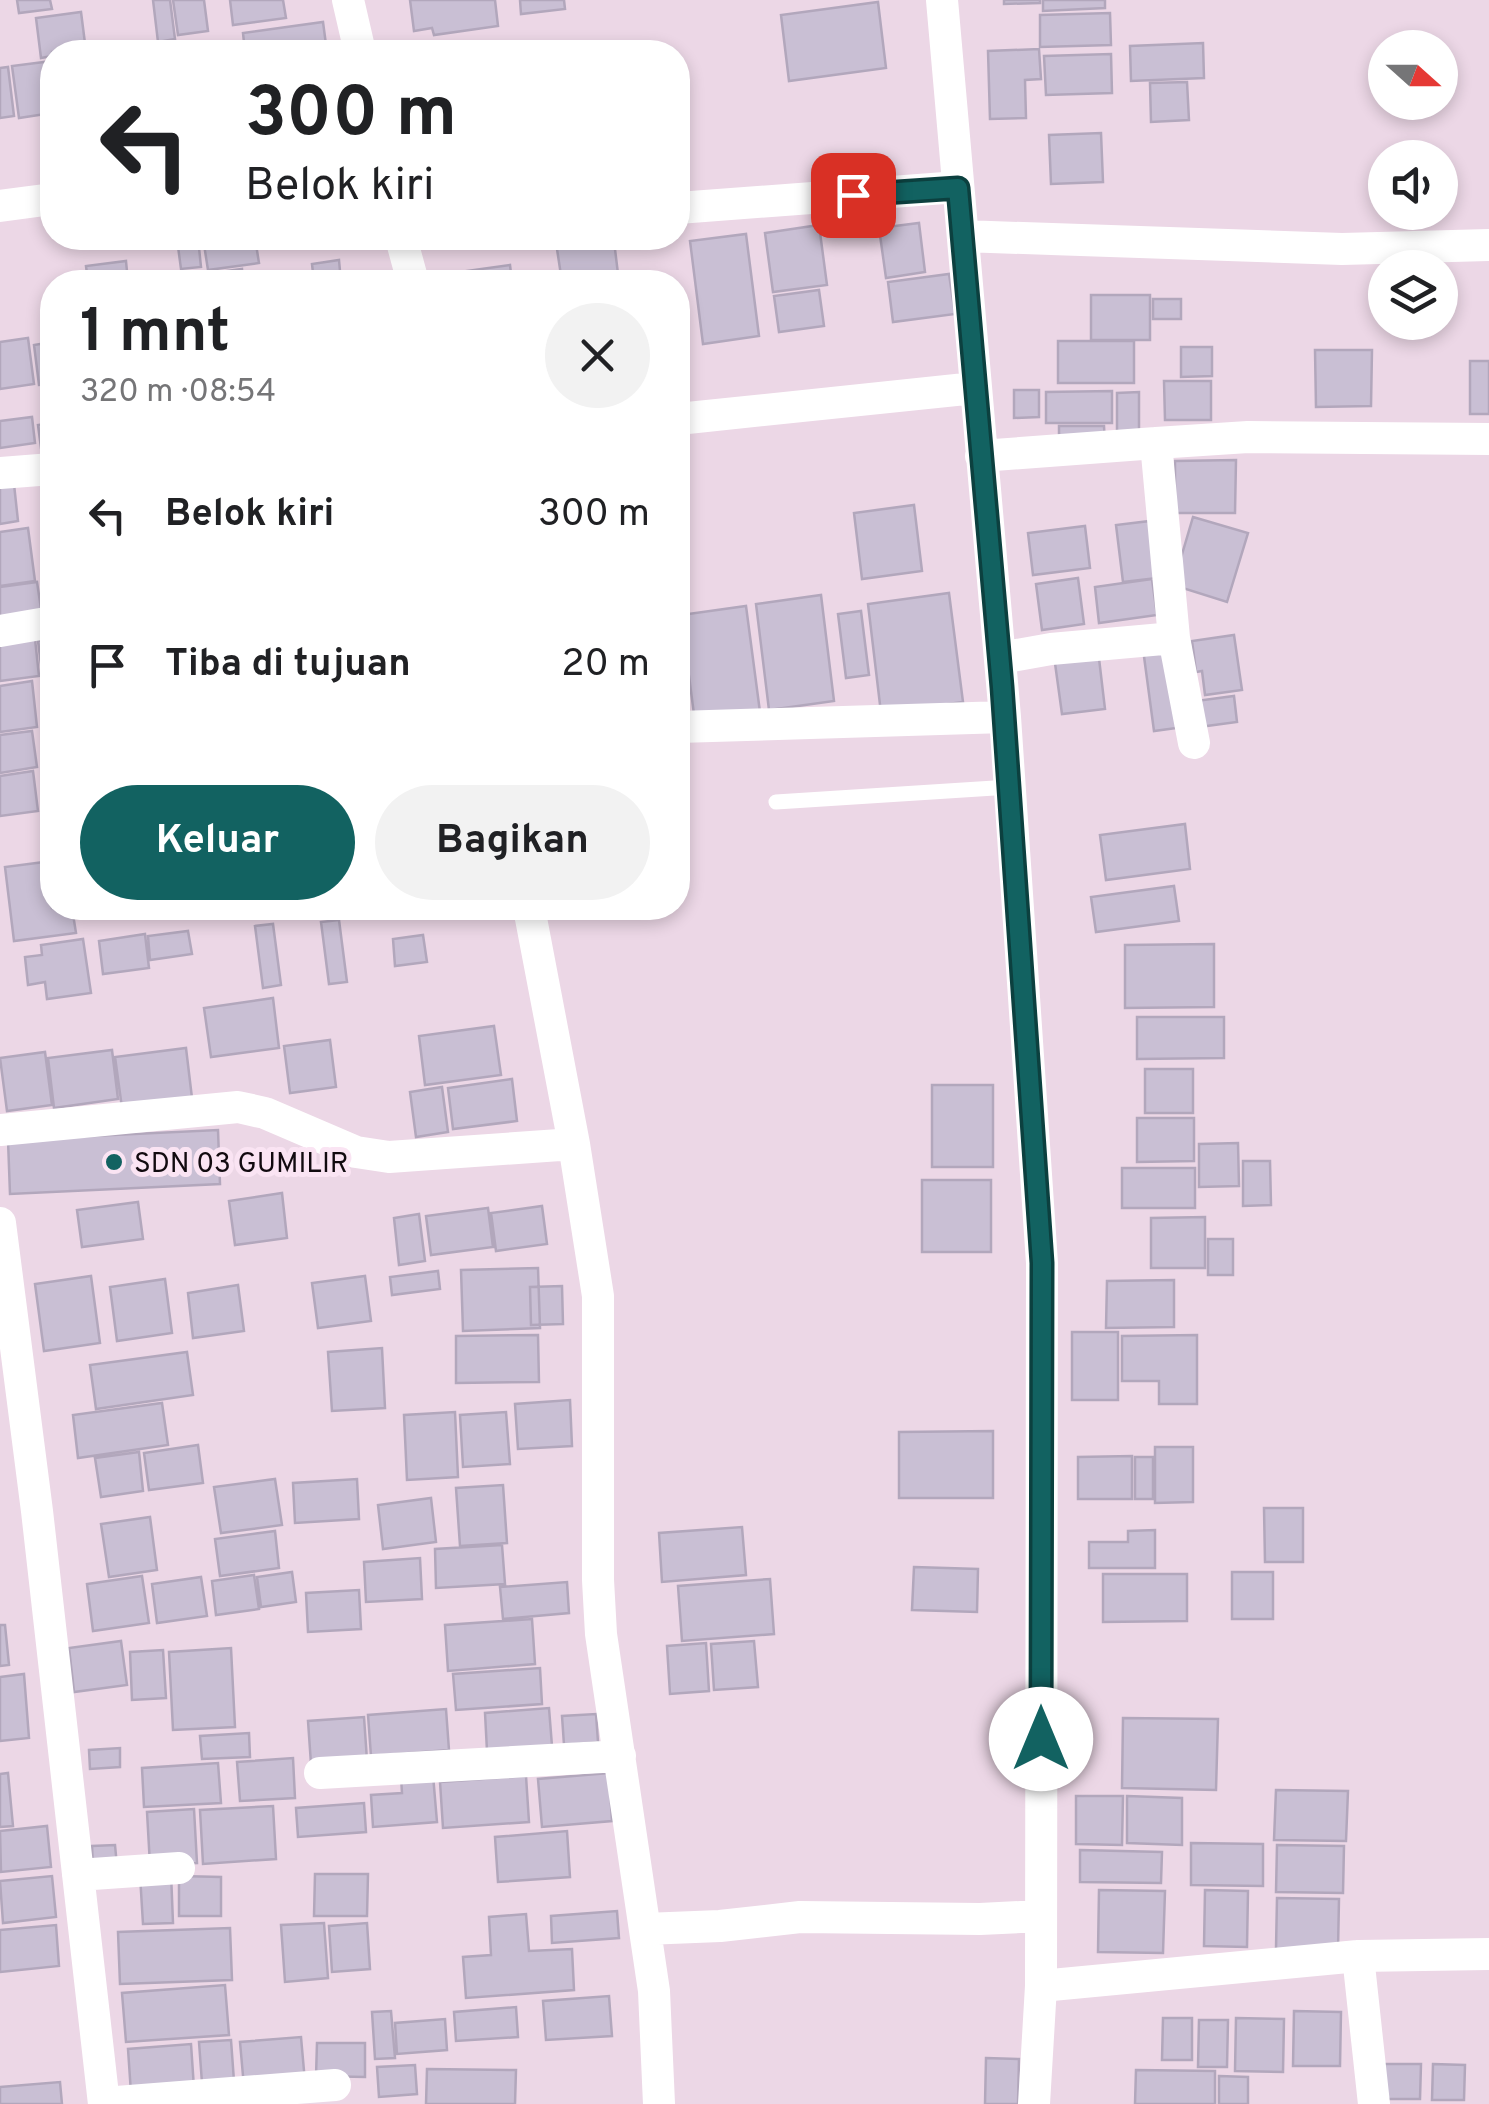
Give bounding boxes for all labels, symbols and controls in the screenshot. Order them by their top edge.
north arrow [1368,30,1458,120]
map controls [1368,30,1458,340]
text: 300 m [245,72,457,161]
icon: left [80,80,210,210]
button: sound [1368,140,1458,230]
pin [811,153,896,238]
text: Belok kiri [245,159,435,216]
icon: arrive [826,168,881,223]
button: layers [1368,250,1458,340]
text: 1 mnt [80,297,230,373]
button: close [545,303,650,408]
text: 320 m · 08:54 [80,373,276,413]
icon: left [80,488,135,543]
text: Belok kiri [165,491,334,540]
text: 300 m [538,491,650,540]
icon: arrive [80,638,135,693]
text: Tiba di tujuan [165,641,411,690]
text: 20 m [561,641,650,690]
button: Keluar [80,785,355,900]
button: Bagikan [375,785,650,900]
place label: SDN 03 GUMILIR [134,1147,348,1183]
marker: SDN 03 GUMILIR [103,1151,125,1173]
position arrow [989,1687,1093,1791]

